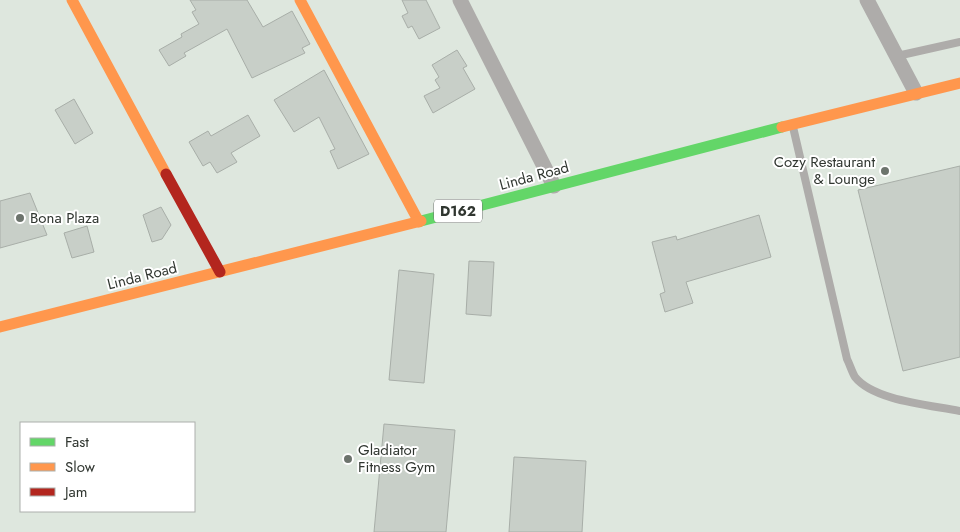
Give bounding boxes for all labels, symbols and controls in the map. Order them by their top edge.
place label: Cozy Restaurant & Lounge [774,151,875,190]
street label: Linda Road [497,156,571,196]
marker: Cozy Restaurant & Lounge [879,165,891,177]
road number: D162 [434,200,482,222]
place label: Bona Plaza [30,207,99,229]
marker: Bona Plaza [14,212,26,224]
street label: Linda Road [105,257,179,295]
legend [20,422,195,512]
text: Fast [65,431,89,453]
place label: Gladiator Fitness Gym [358,439,435,478]
marker: Gladiator Fitness Gym [342,453,354,465]
text: Slow [65,456,96,478]
text: Jam [63,481,88,503]

